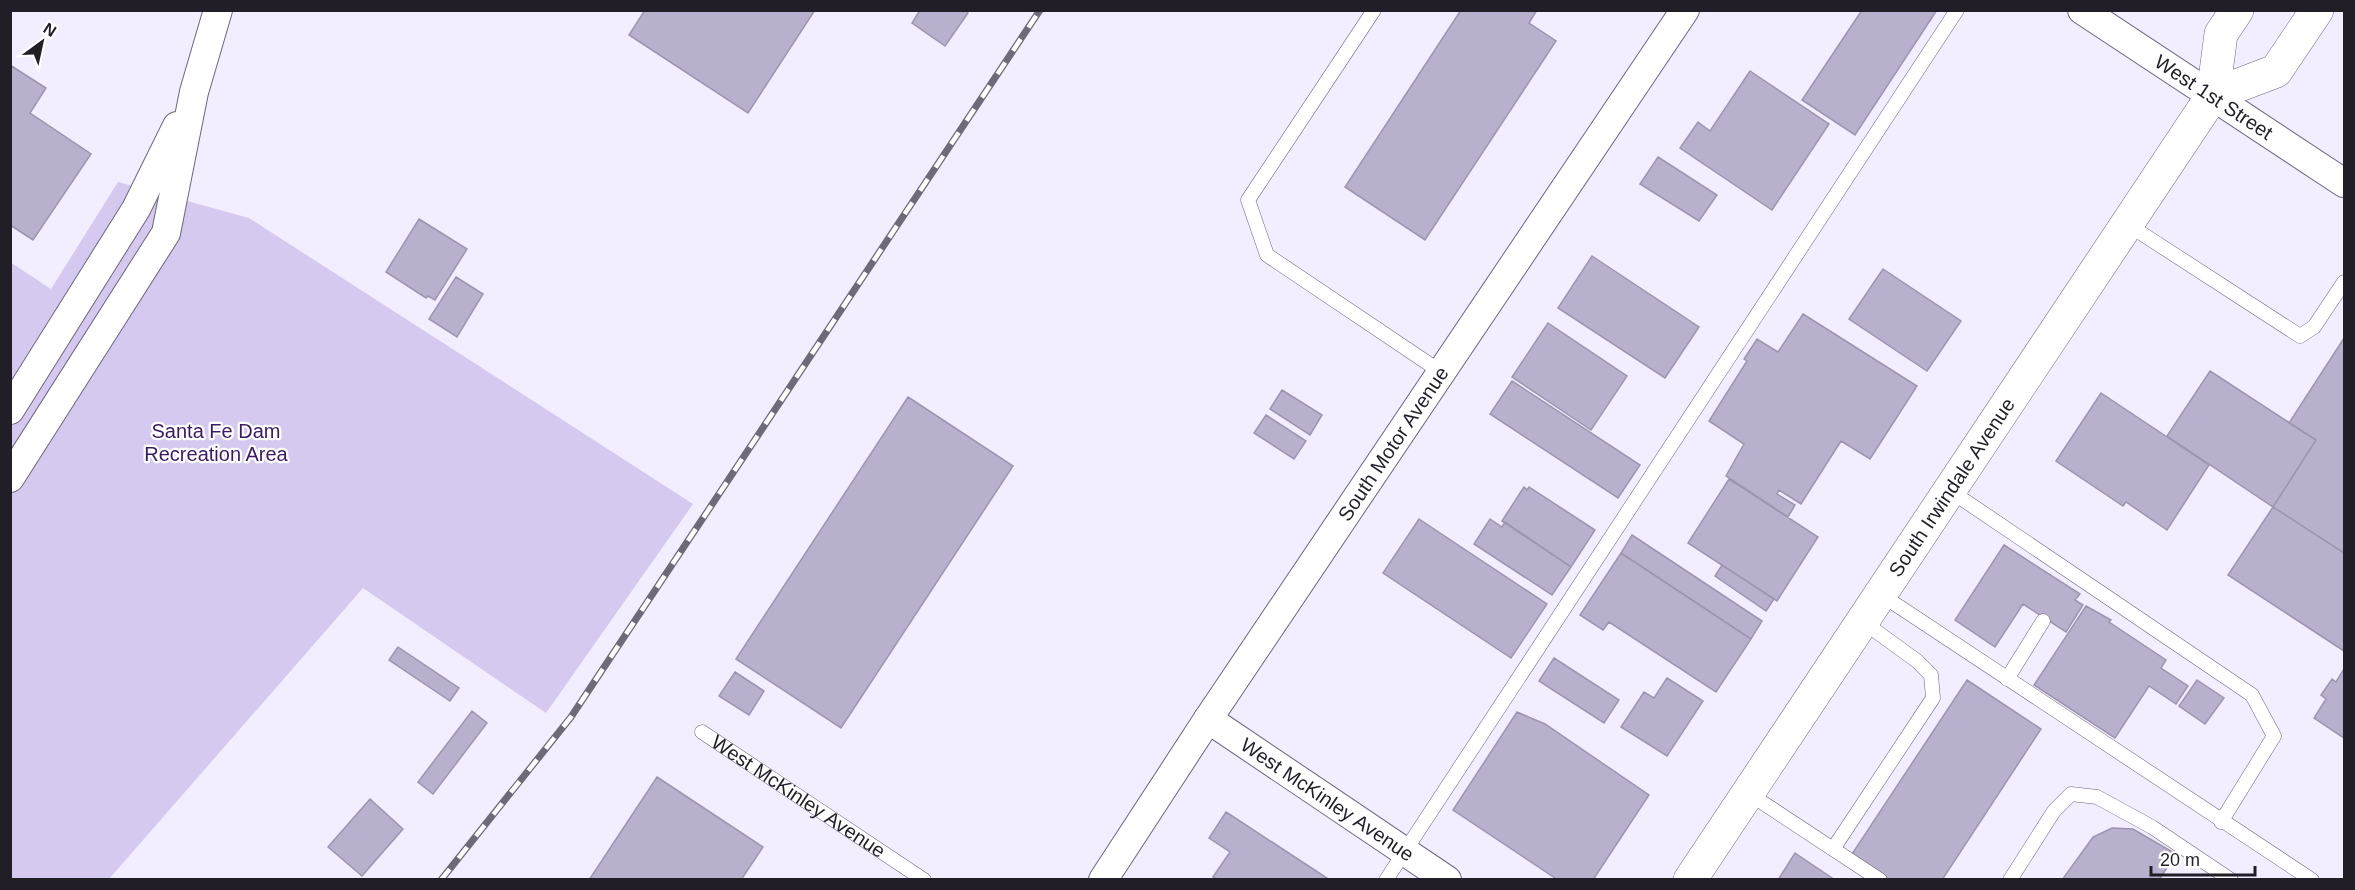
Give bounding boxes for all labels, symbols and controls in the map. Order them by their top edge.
north arrow [12,12,72,72]
text: N [40,20,59,40]
street label: West 1st Street [2151,50,2277,144]
street label: South Motor Avenue [1334,363,1453,525]
street label: South Irwindale Avenue [1884,394,2019,581]
park label: Santa Fe Dam Recreation Area [144,420,289,465]
street label: West McKinley Avenue [708,731,889,862]
street label: West McKinley Avenue [1237,733,1418,866]
scale bar [2151,839,2254,877]
text: 20 m [2160,850,2200,870]

